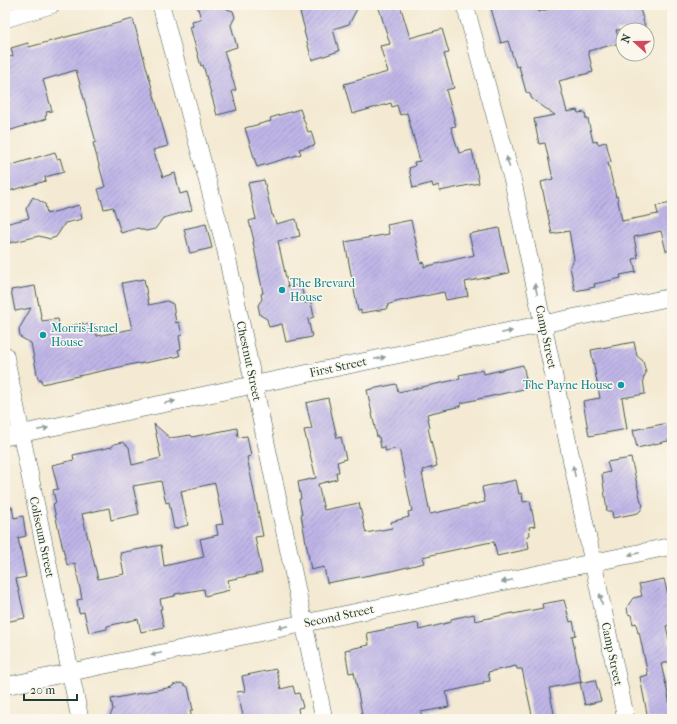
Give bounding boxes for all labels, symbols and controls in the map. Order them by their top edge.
north arrow [615,22,655,62]
text: N [619,32,634,45]
one-way arrow [505,156,511,168]
place label: The Brevard House [290,276,356,304]
one-way arrow [532,283,538,296]
marker: The Brevard House [277,285,287,295]
street label: Camp Street [532,304,560,371]
street label: Chestnut Street [234,320,264,403]
place label: Morris-Israel House [51,321,119,349]
one-way arrow [501,328,513,334]
marker: Morris-Israel House [38,330,48,340]
street label: First Street [308,354,369,380]
one-way arrow [374,355,386,361]
place label: The Payne House [523,378,613,392]
marker: The Payne House [616,380,626,390]
one-way arrow [164,399,177,405]
one-way arrow [37,426,49,432]
one-way arrow [571,465,577,478]
street label: Coliseum Street [27,495,58,579]
one-way arrow [628,551,640,557]
one-way arrow [500,578,513,584]
one-way arrow [597,592,603,605]
street label: Second Street [303,602,376,630]
street label: Camp Street [598,621,626,688]
one-way arrow [277,625,290,631]
one-way arrow [150,651,162,657]
scale bar [24,676,77,702]
text: 20 m [30,683,55,697]

